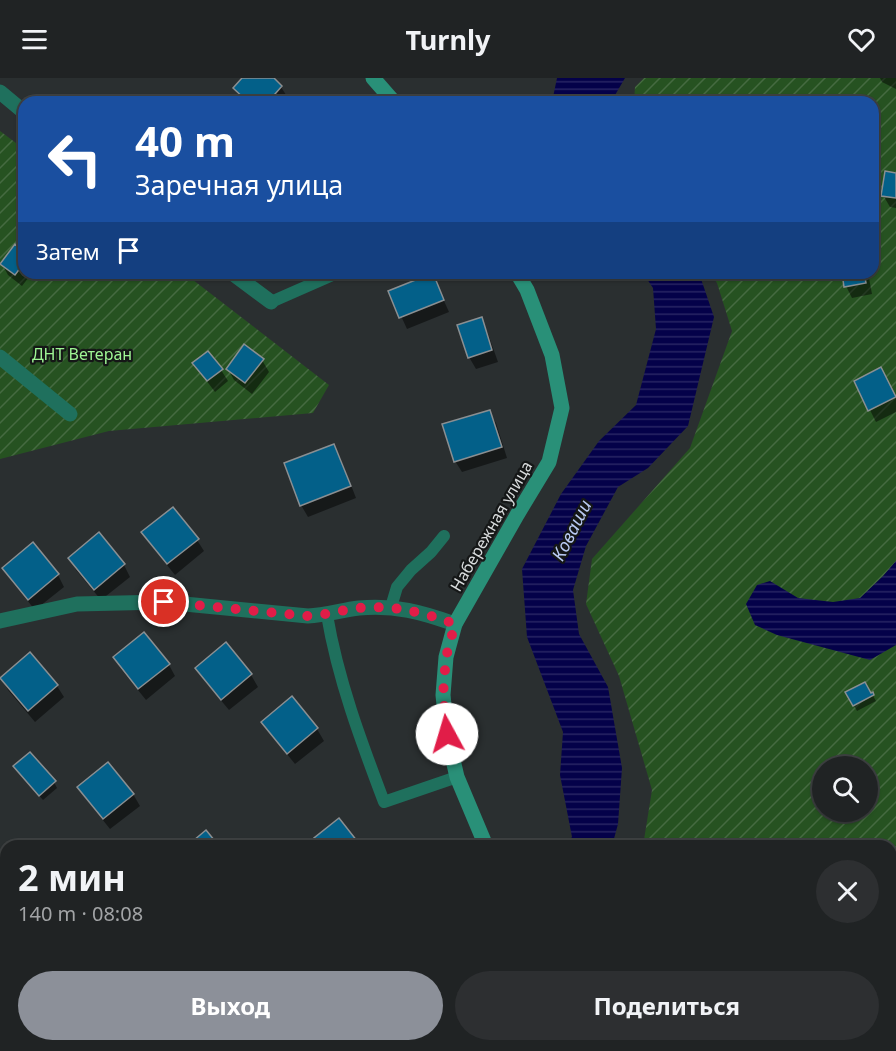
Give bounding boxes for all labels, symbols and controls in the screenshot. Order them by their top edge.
text: Turnly [406,21,490,58]
icon: menu [18,23,51,56]
icon: heart [845,23,878,56]
text: 40 m [135,112,235,169]
icon: left [36,120,114,198]
text: Заречная улица [135,166,343,203]
icon: arrive [112,234,145,267]
text: Затем [36,236,100,266]
park label: ДНТ Ветеран [32,343,132,365]
street label: Набережная улица [445,457,537,595]
water label: Коваши [545,495,597,565]
pin [138,576,189,627]
icon: arrive [147,585,180,618]
position arrow [415,702,479,766]
map controls [812,756,878,822]
button: search [812,756,878,822]
text: 2 мин [18,853,126,902]
button: close [816,860,879,923]
text: 140 m · 08:08 [18,900,143,927]
button: Выход [18,971,443,1040]
button: Поделиться [455,971,879,1040]

